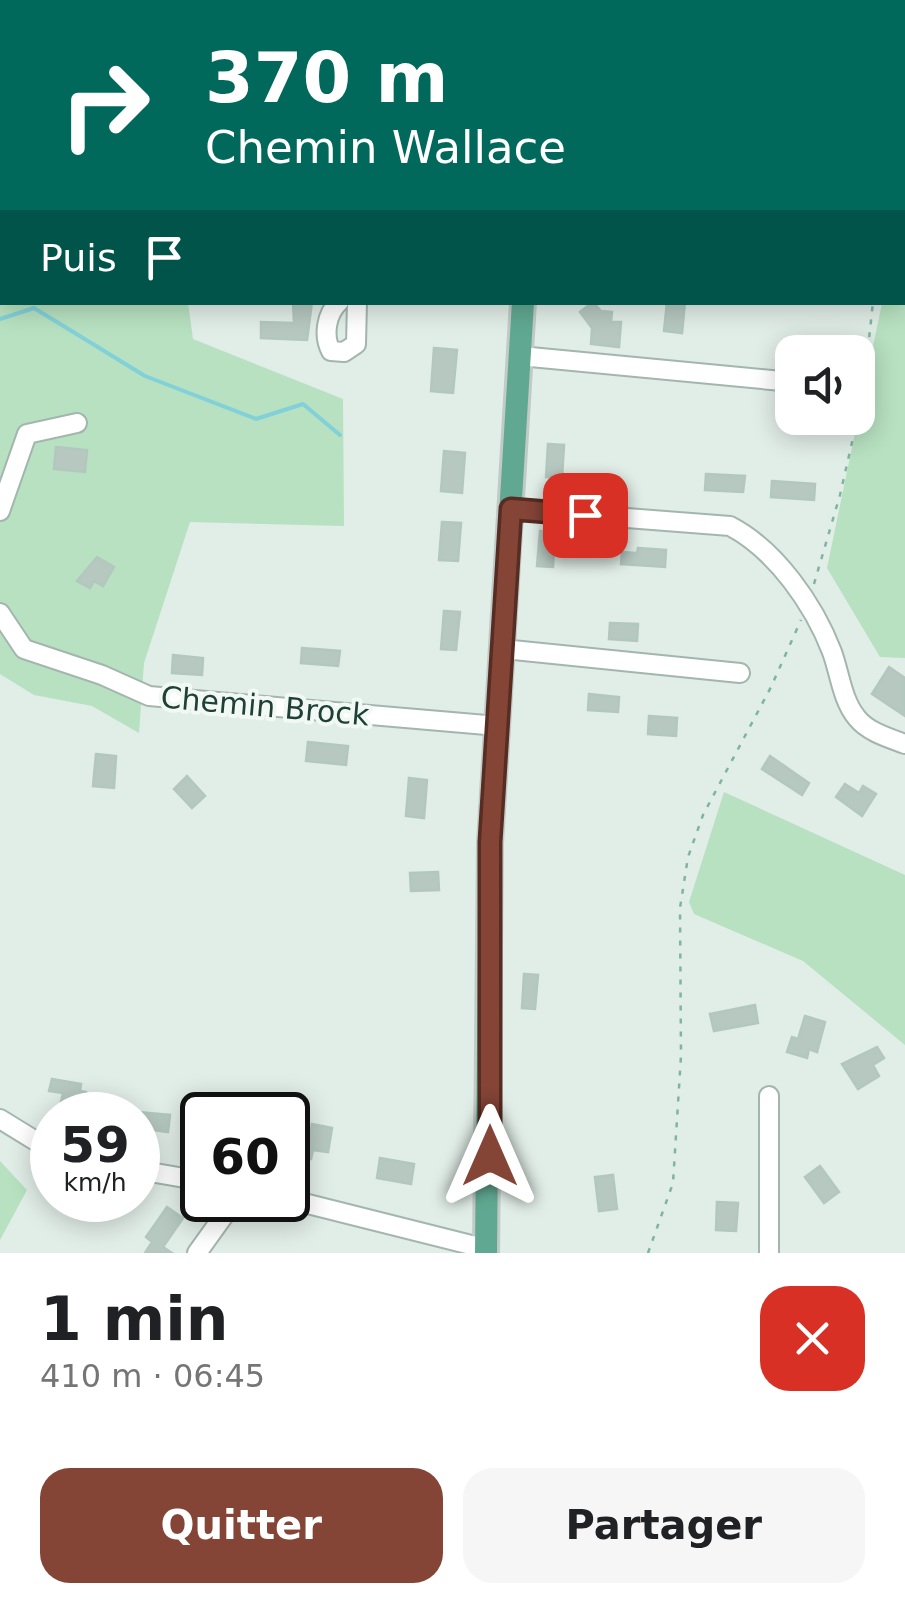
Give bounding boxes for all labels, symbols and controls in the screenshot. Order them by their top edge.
text: 370 m [205,37,448,119]
icon: right [40,40,170,170]
text: Chemin Wallace [205,121,566,174]
icon: arrive [137,230,192,285]
text: Puis [40,236,117,280]
map controls [775,335,875,435]
button: sound [775,335,875,435]
pin [543,473,628,558]
icon: arrive [558,488,613,543]
street label: Chemin Brock [159,679,371,733]
speed limit sign: 60 [180,1092,310,1222]
position arrow [438,1104,542,1208]
text: 59 [60,1116,130,1174]
text: km/h [63,1168,127,1197]
text: 1 min [40,1284,228,1354]
button: close [760,1286,865,1391]
text: 410 m · 06:45 [40,1357,265,1395]
button: Quitter [40,1468,443,1583]
button: Partager [463,1468,865,1583]

